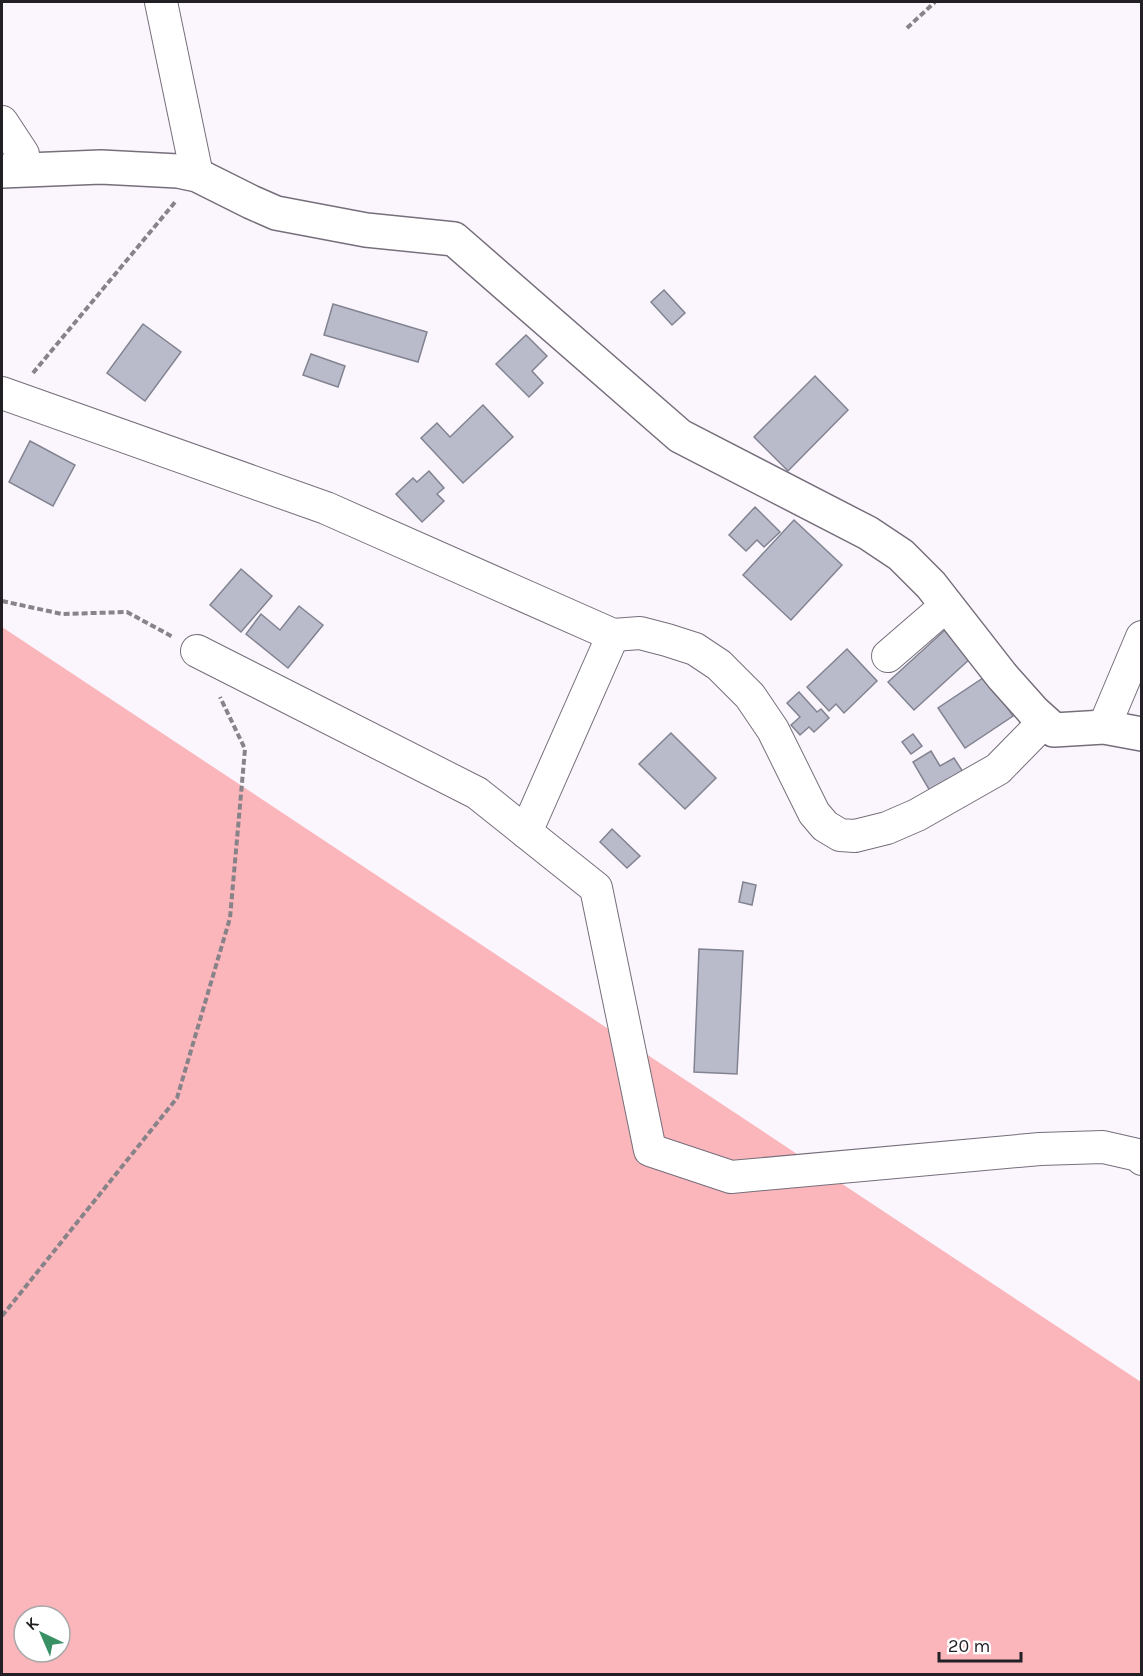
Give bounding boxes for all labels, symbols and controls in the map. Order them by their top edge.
north arrow [12,1604,72,1664]
text: K [22,1613,43,1634]
scale bar [939,1625,1022,1663]
text: 20 m [948,1635,990,1657]

